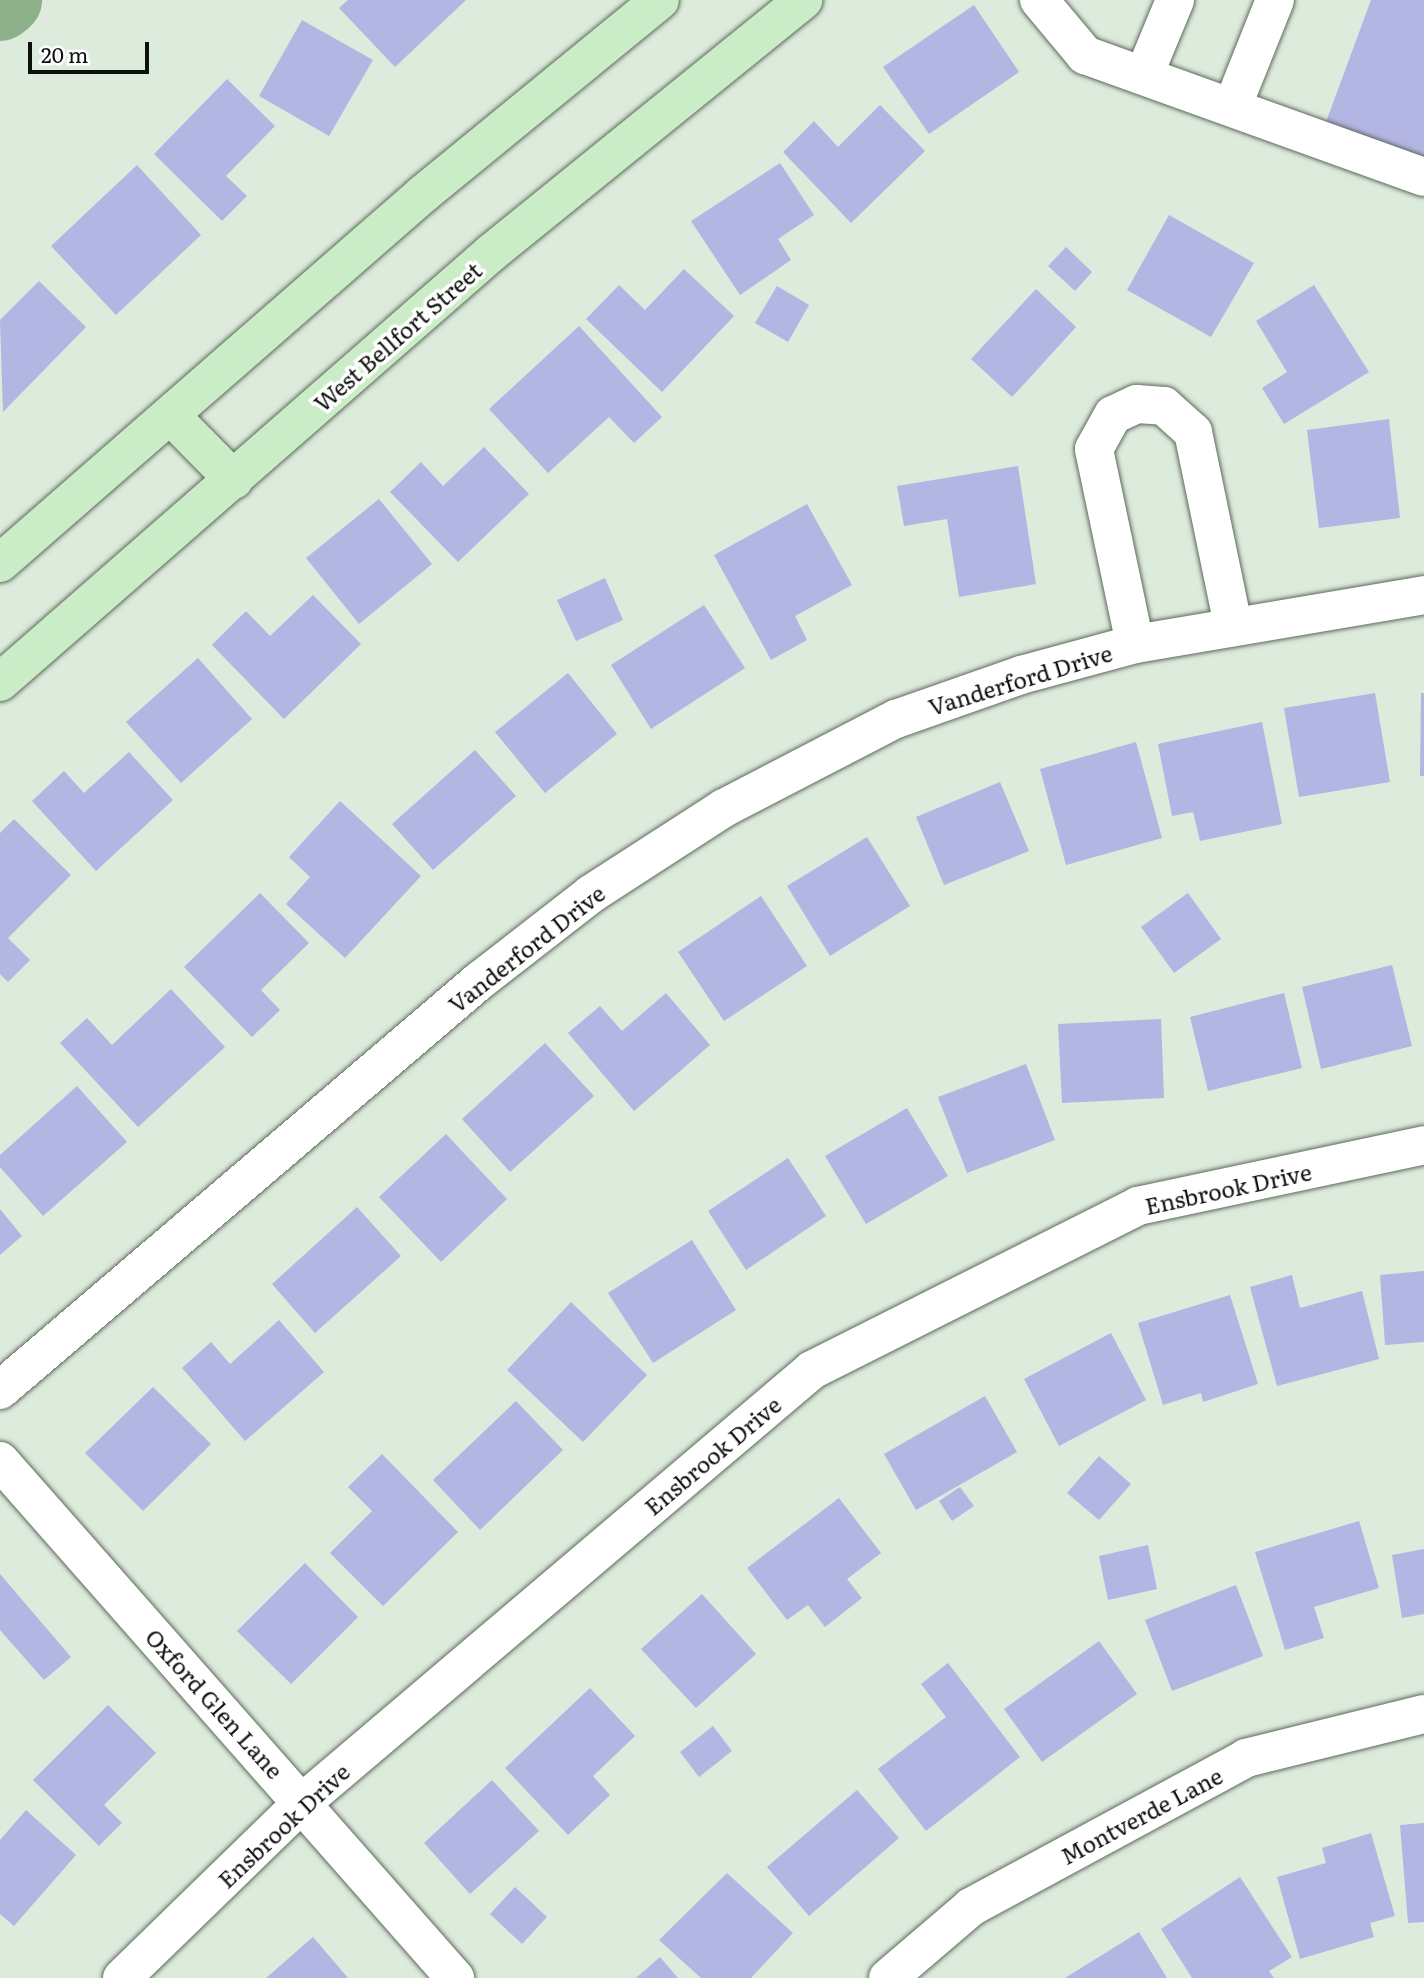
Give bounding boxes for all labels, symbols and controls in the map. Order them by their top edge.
scale bar [32,28,152,72]
text: 20 m [41,38,88,69]
street label: West Bellfort Street [307,256,487,416]
street label: Vanderford Drive [925,638,1115,720]
street label: Vanderford Drive [442,878,610,1018]
street label: Ensbrook Drive [1142,1157,1314,1219]
street label: Ensbrook Drive [638,1390,786,1520]
street label: Oxford Glen Lane [141,1622,289,1784]
street label: Ensbrook Drive [212,1757,354,1893]
street label: Montverde Lane [1055,1761,1227,1869]

